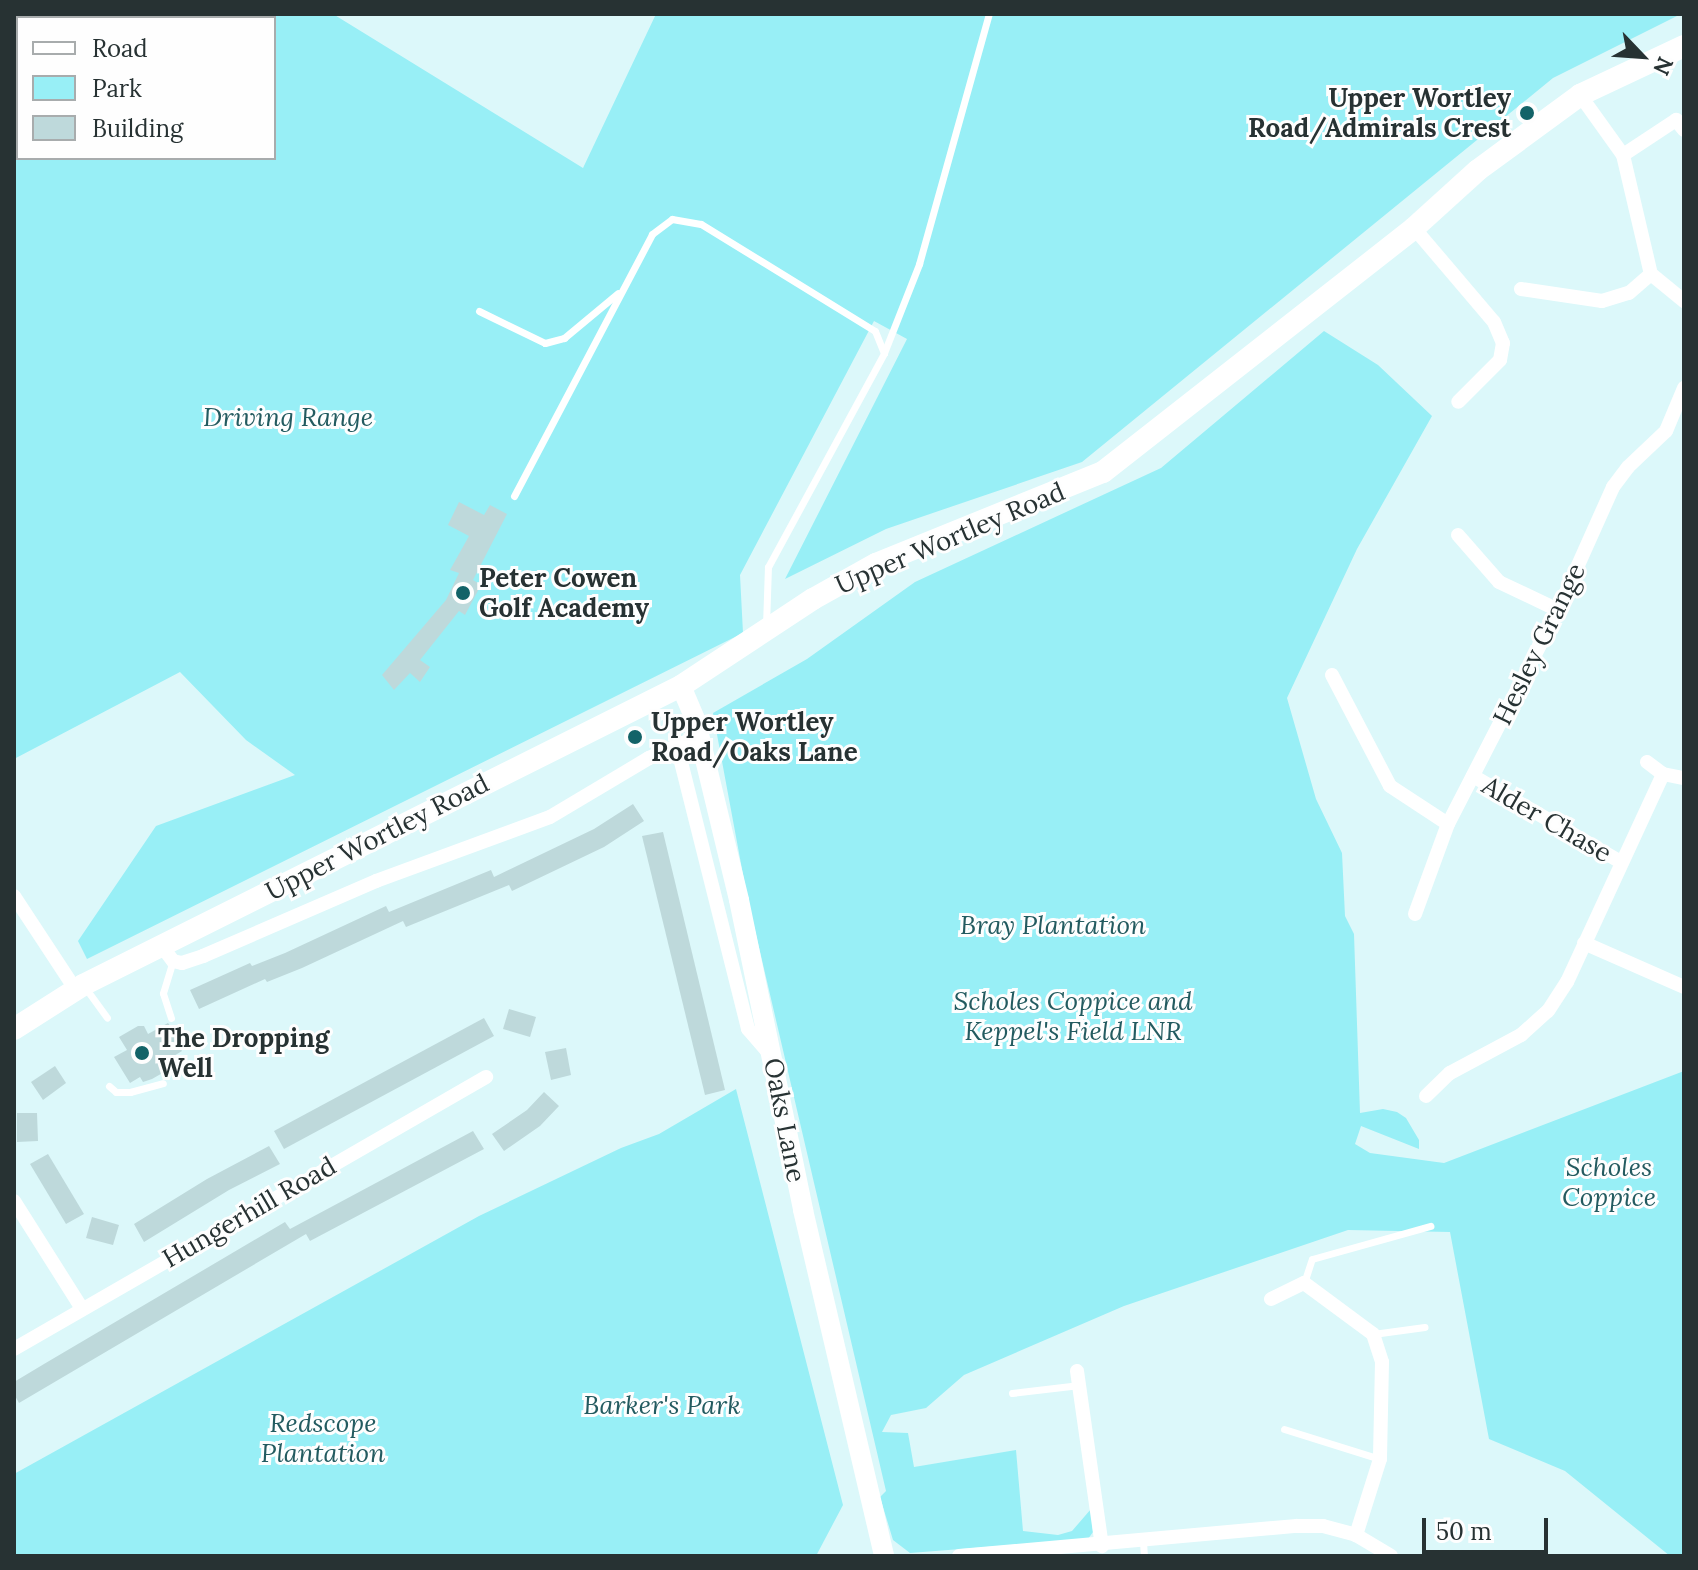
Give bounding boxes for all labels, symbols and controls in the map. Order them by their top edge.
legend [16,16,276,160]
north arrow [1602,16,1682,96]
text: Road [92,33,148,64]
text: N [1647,53,1680,80]
text: Park [92,73,142,104]
place label: Upper Wortley Road/Admirals Crest [1248,82,1511,144]
marker: Upper Wortley Road/Admirals Crest [1518,104,1536,122]
text: Building [92,113,183,144]
park label: Driving Range [203,401,373,433]
street label: Upper Wortley Road [831,476,1069,600]
street label: Hesley Grange [1486,558,1592,730]
place label: Peter Cowen Golf Academy [479,562,649,624]
marker: Peter Cowen Golf Academy [454,584,472,602]
place label: Upper Wortley Road/Oaks Lane [651,706,858,768]
marker: Upper Wortley Road/Oaks Lane [626,728,644,746]
street label: Upper Wortley Road [260,767,494,907]
street label: Alder Chase [1477,769,1617,869]
park label: Bray Plantation [960,909,1146,941]
park label: Scholes Coppice and Keppel's Field LNR [954,985,1192,1046]
place label: The Dropping Well [158,1022,329,1084]
marker: The Dropping Well [133,1044,151,1062]
street label: Oaks Lane [758,1055,812,1185]
street label: Hungerhill Road [157,1150,341,1274]
park label: Scholes Coppice [1562,1151,1656,1212]
park label: Barker's Park [583,1389,741,1421]
park label: Redscope Plantation [261,1407,385,1468]
scale bar [1426,1502,1552,1552]
text: 50 m [1436,1516,1492,1547]

